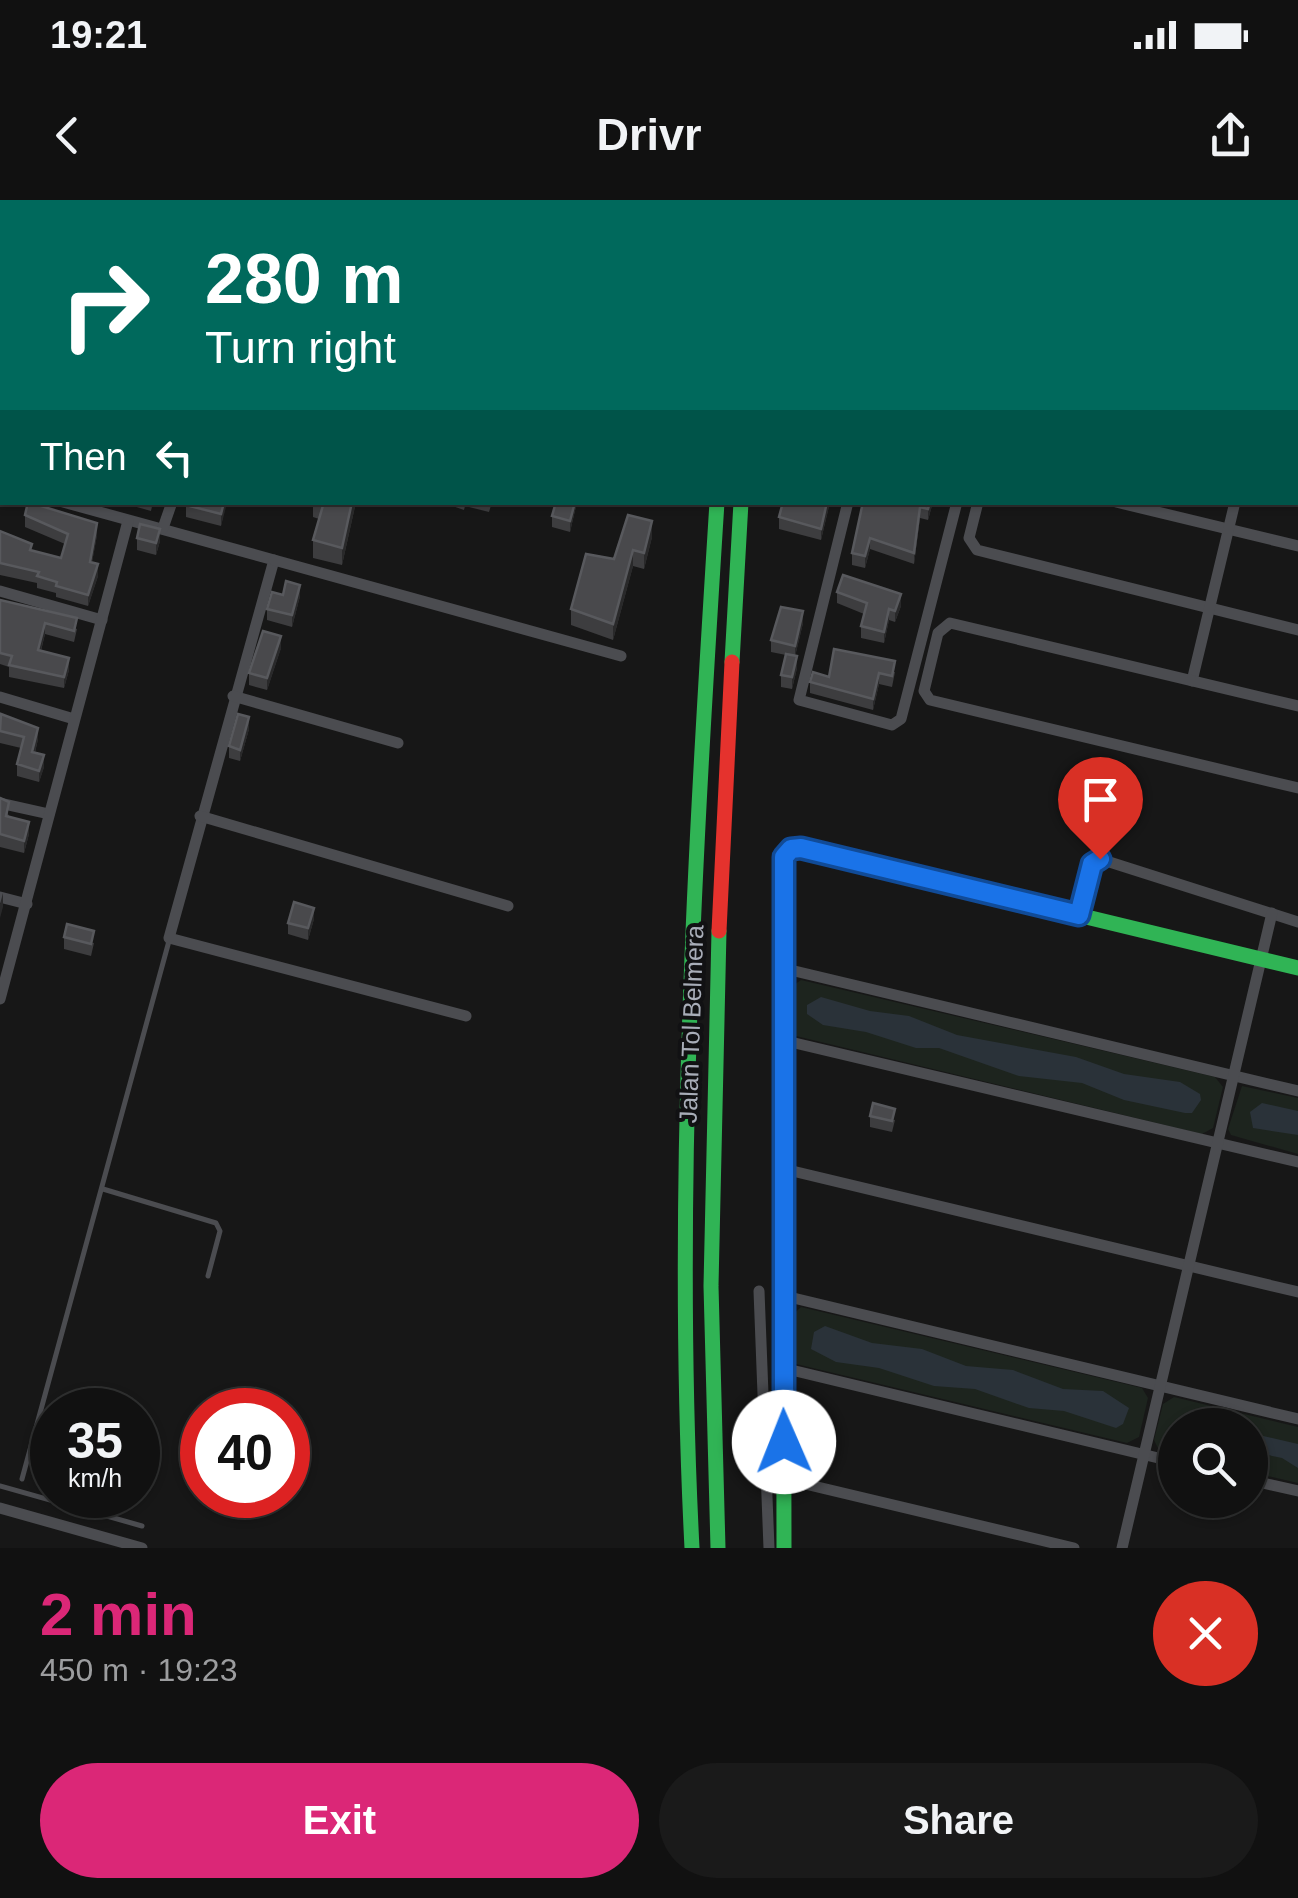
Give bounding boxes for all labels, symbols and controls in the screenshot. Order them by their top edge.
text: 19:21 [50,14,147,56]
icon: back [40,108,95,163]
icon: share [1203,108,1258,163]
text: Drivr [596,109,702,160]
icon: right [40,240,170,370]
text: 280 m [205,240,403,318]
text: Turn right [205,322,396,373]
icon: left [147,430,202,485]
text: Then [40,436,127,478]
pin [1058,757,1143,860]
icon: arrive [1073,772,1128,827]
street label: Jalan Tol Belmera [674,924,708,1124]
speed limit sign: 40 [180,1388,310,1518]
position arrow [732,1390,836,1494]
map controls [1158,1408,1268,1518]
button: search [1158,1408,1268,1518]
text: 35 [67,1413,123,1469]
text: km/h [68,1464,122,1492]
text: 2 min [40,1581,197,1648]
button: close [1153,1581,1258,1686]
text: 450 m · 19:23 [40,1652,237,1688]
button: Exit [40,1763,639,1878]
button: Share [659,1763,1258,1878]

